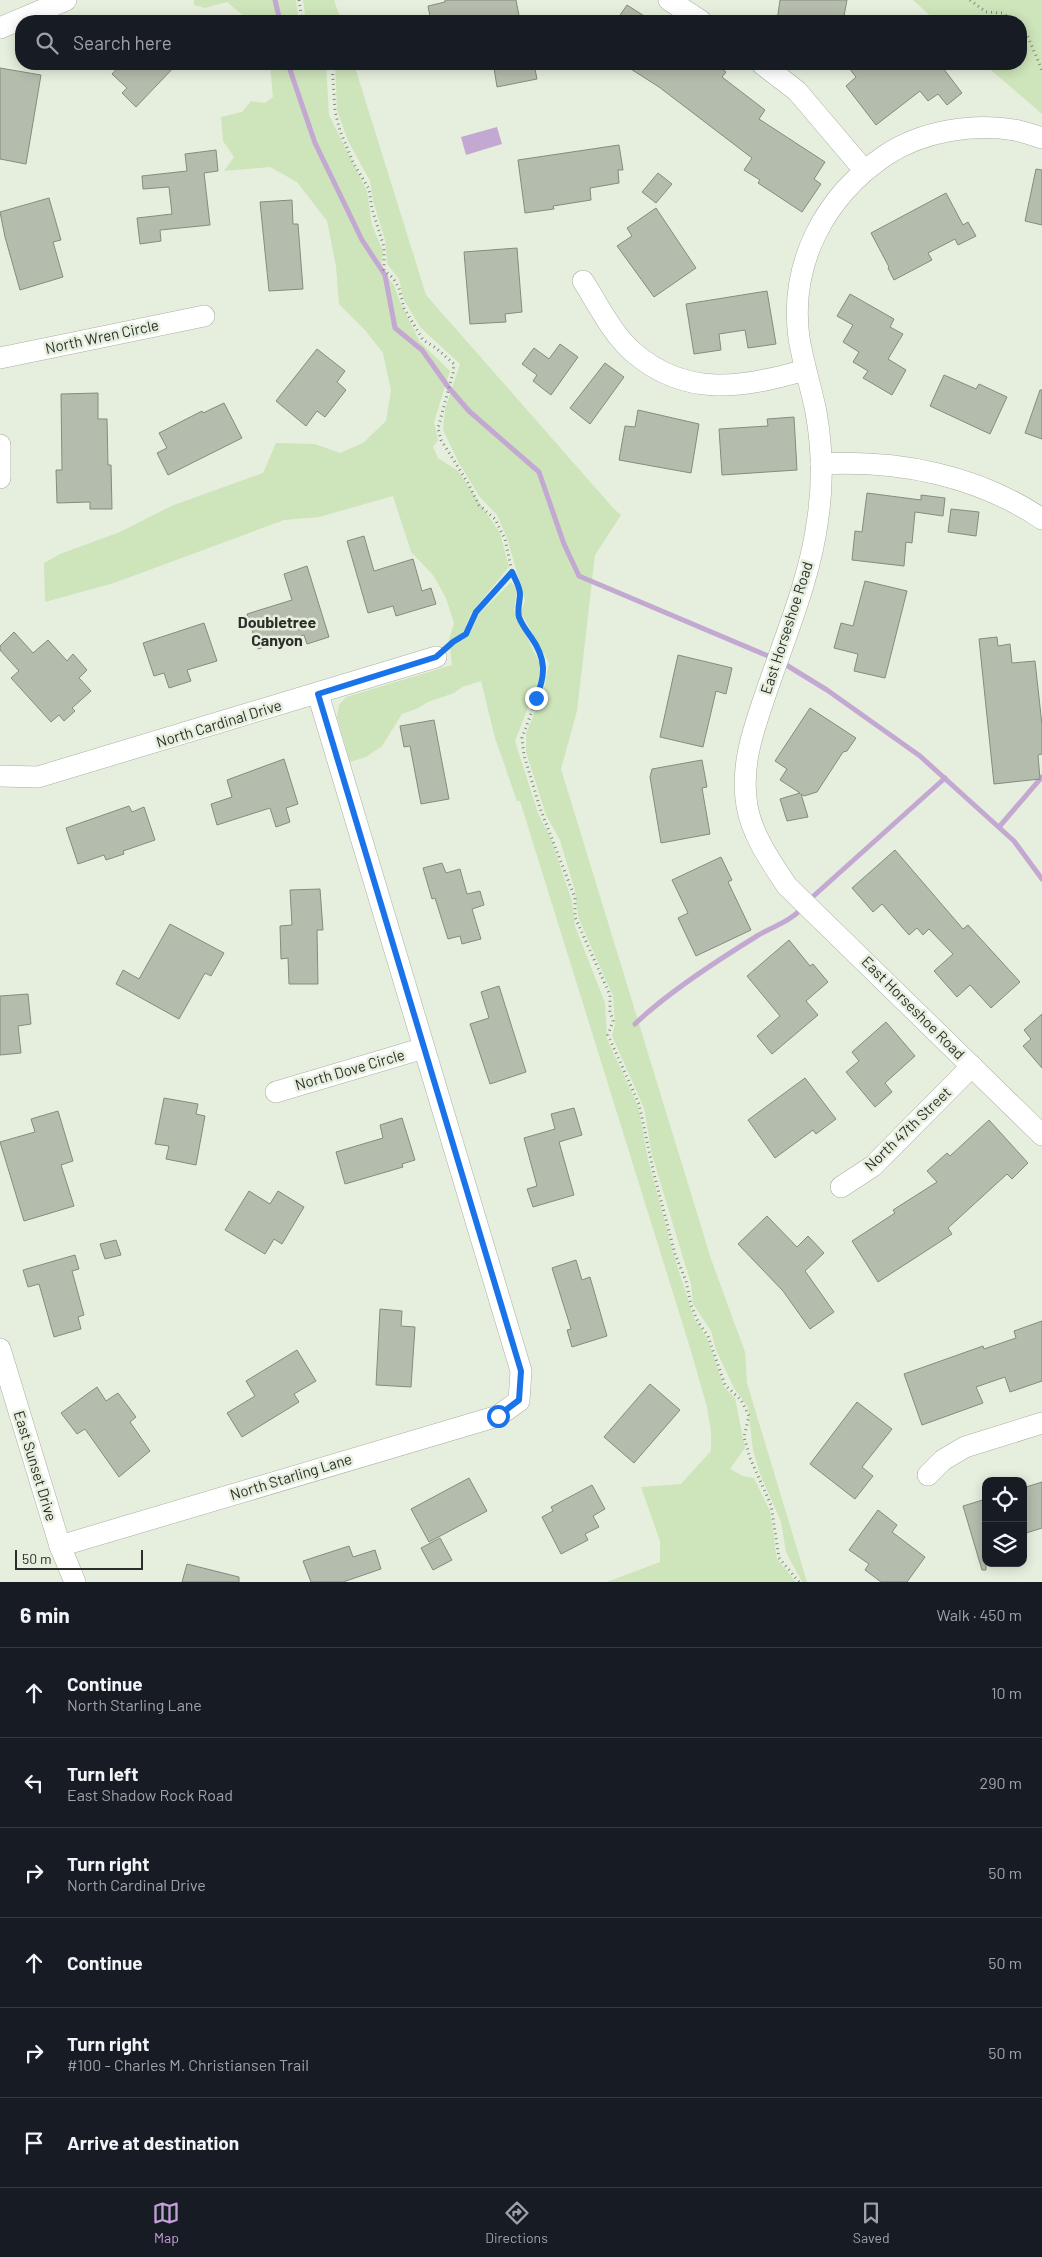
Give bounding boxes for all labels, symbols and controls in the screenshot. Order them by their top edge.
search box [15,15,1027,70]
icon: search [33,29,61,57]
text: Search here [73,31,172,54]
street label: North Wren Circle [43,315,160,357]
street label: East Horseshoe Road [756,559,816,696]
district label: Doubletree Canyon [238,612,317,649]
route end [525,687,548,710]
street label: North Cardinal Drive [154,695,284,751]
street label: East Horseshoe Road [858,952,969,1063]
street label: North Dove Circle [293,1045,407,1093]
street label: North 47th Street [860,1083,954,1174]
route start [487,1405,510,1428]
street label: East Sunset Drive [11,1408,61,1523]
street label: North Starling Lane [228,1449,354,1503]
map controls [982,1477,1027,1567]
button: locate [982,1477,1027,1522]
button: layers [982,1522,1027,1567]
scale bar [15,1547,142,1570]
text: 50 m [22,1550,51,1567]
text: 6 min [20,1602,70,1627]
text: Walk · 450 m [937,1605,1022,1624]
text: Continue [67,1672,143,1695]
icon: ahead [20,1679,48,1707]
text: 10 m [991,1683,1022,1702]
text: North Starling Lane [67,1695,202,1714]
text: Turn left [67,1762,138,1785]
icon: left [20,1769,48,1797]
text: 290 m [980,1773,1022,1792]
text: East Shadow Rock Road [67,1785,233,1804]
text: Turn right [67,1852,149,1875]
icon: right [20,1859,48,1887]
text: 50 m [988,1863,1022,1882]
text: North Cardinal Drive [67,1875,206,1894]
icon: ahead [20,1949,48,1977]
text: Continue [67,1951,143,1974]
text: 50 m [988,1953,1022,1972]
text: Turn right [67,2032,149,2055]
icon: right [20,2039,48,2067]
text: 50 m [988,2043,1022,2062]
text: #100 - Charles M. Christiansen Trail [67,2055,309,2074]
icon: arrive [20,2129,48,2157]
text: Arrive at destination [67,2131,239,2154]
tab: Map [152,2199,180,2246]
tab: Directions [485,2199,548,2246]
tab: Saved [853,2199,890,2246]

